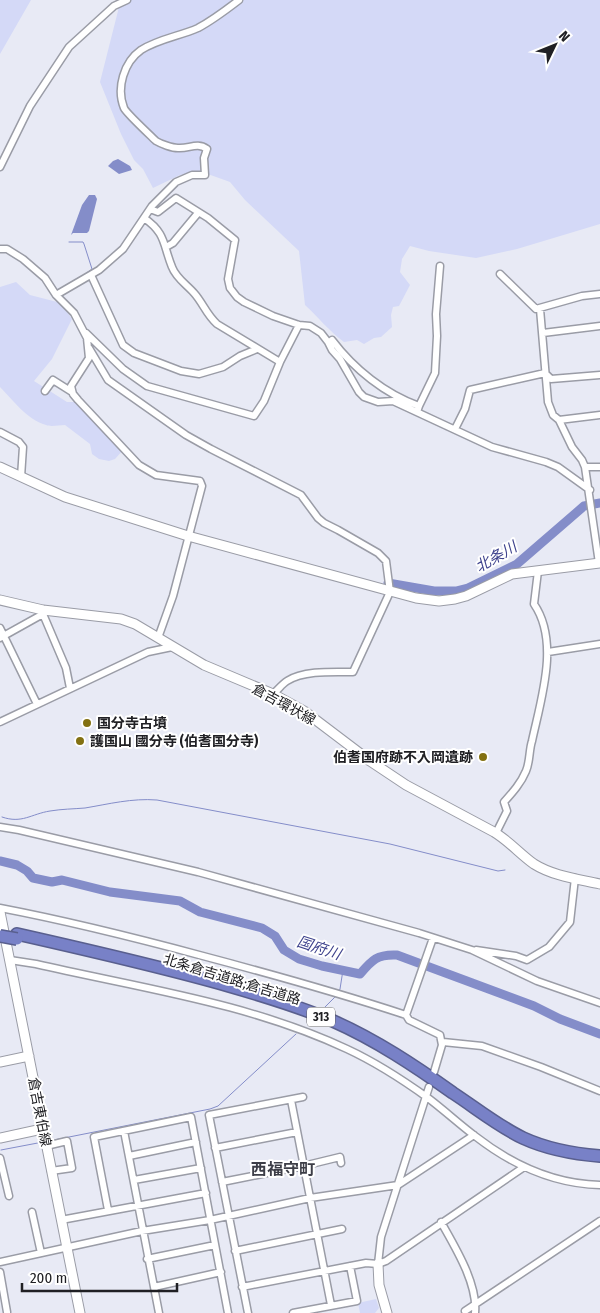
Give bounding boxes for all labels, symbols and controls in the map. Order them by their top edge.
north arrow [530,20,580,70]
text: N [555,28,573,45]
water label: 北条川 [472,537,522,576]
street label: 倉吉環状線 [249,680,318,729]
place label: 国分寺古墳 [97,715,167,732]
marker: 国分寺古墳 [81,717,93,729]
place label: 護国山 國分寺 (伯耆国分寺) [90,733,258,750]
marker: 護国山 國分寺 (伯耆国分寺) [74,735,86,747]
place label: 伯耆国府跡不入岡遺跡 [333,749,473,766]
marker: 伯耆国府跡不入岡遺跡 [477,751,489,763]
water label: 国府川 [295,932,345,964]
street label: 北条倉吉道路;倉吉道路 [161,950,303,1009]
road number: 313 [307,1008,335,1026]
street label: 倉吉東伯線 [24,1076,55,1148]
district label: 西福守町 [251,1160,315,1179]
scale bar [22,1260,178,1292]
text: 200 m [30,1269,67,1287]

